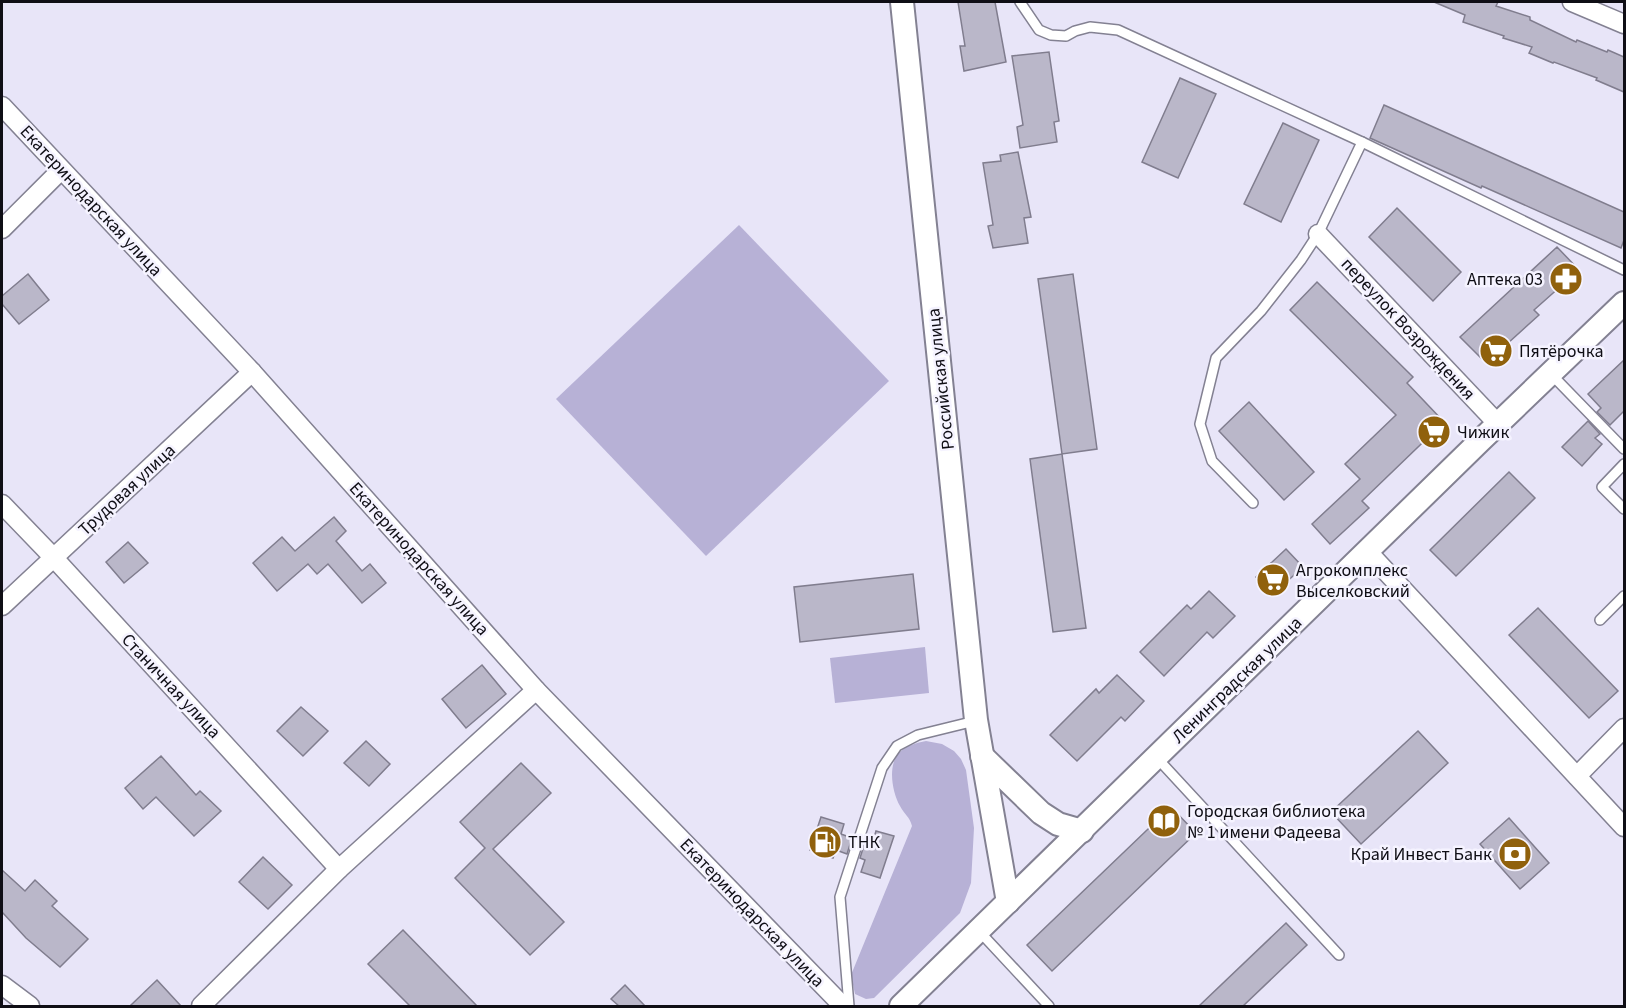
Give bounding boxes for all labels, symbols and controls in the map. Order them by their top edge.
street label: Екатеринодарская улица [14,120,168,282]
street label: переулок Возрождения [1335,252,1481,406]
pharmacy icon: Аптека 03 [1548,261,1584,297]
place label: Аптека 03 [1467,267,1543,292]
street label: Российская улица [921,307,961,451]
supermarket icon: Пятёрочка [1478,333,1514,369]
place label: Пятёрочка [1519,339,1604,364]
supermarket icon: Чижик [1416,414,1452,450]
place label: Чижик [1457,420,1509,445]
street label: Трудовая улица [73,438,181,542]
street label: Екатеринодарская улица [343,477,495,641]
place label: Агрокомплекс Выселковский [1296,558,1410,604]
supermarket icon: Агрокомплекс Выселковский [1255,562,1291,598]
street label: Ленинградская улица [1166,611,1308,749]
street label: Станичная улица [116,628,226,744]
place label: Городская библиотека № 1 имени Фадеева [1187,799,1366,845]
library icon: Городская библиотека № 1 имени Фадеева [1146,803,1182,839]
fuel station icon: ТНК [807,824,843,860]
place label: ТНК [848,830,880,855]
street label: Екатеринодарская улица [674,833,830,993]
bank icon: Край Инвест Банк [1497,836,1533,872]
place label: Край Инвест Банк [1351,842,1492,867]

